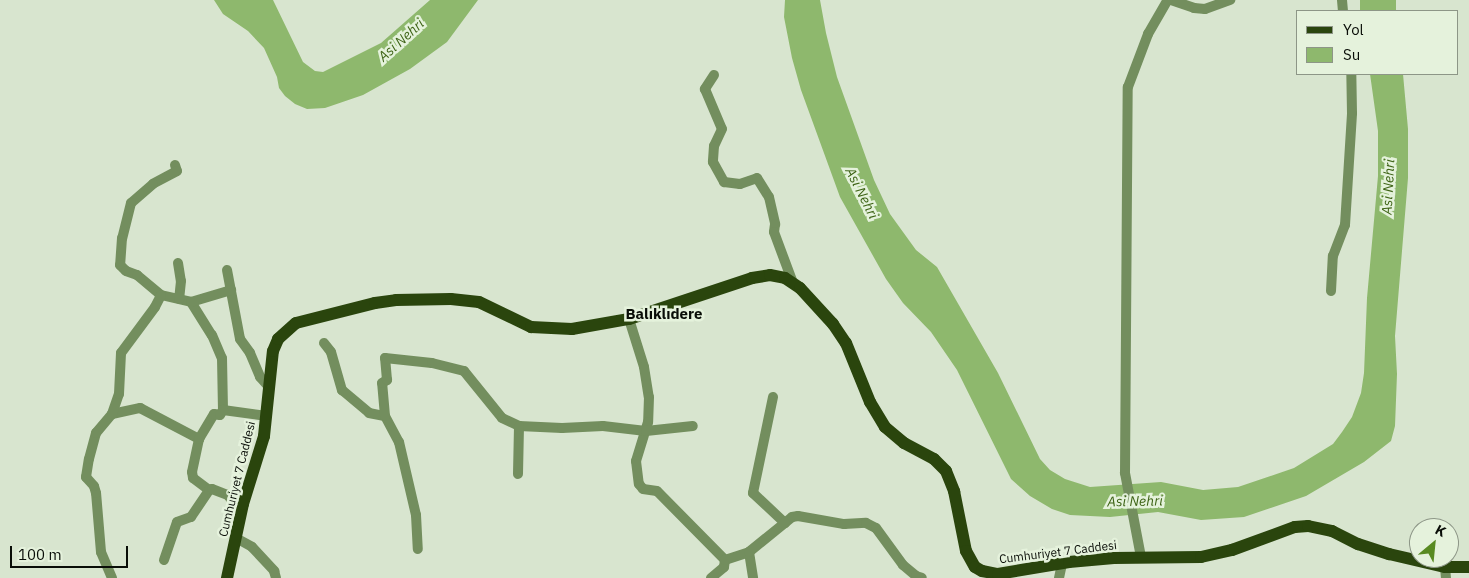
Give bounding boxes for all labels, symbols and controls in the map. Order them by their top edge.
legend [1296,10,1459,75]
water label: Asi Nehri [375,15,427,65]
text: Yol [1343,20,1364,39]
text: Su [1343,45,1360,64]
water label: Asi Nehri [1378,159,1398,215]
water label: Asi Nehri [842,164,882,222]
district label: Balıklıdere [626,305,702,323]
street label: Cumhuriyet 7 Caddesi [216,420,258,538]
water label: Asi Nehri [1107,492,1163,510]
north arrow [1409,518,1459,568]
text: K [1432,520,1449,541]
scale bar [12,536,130,568]
street label: Cumhuriyet 7 Caddesi [998,538,1118,566]
text: 100 m [18,545,62,564]

